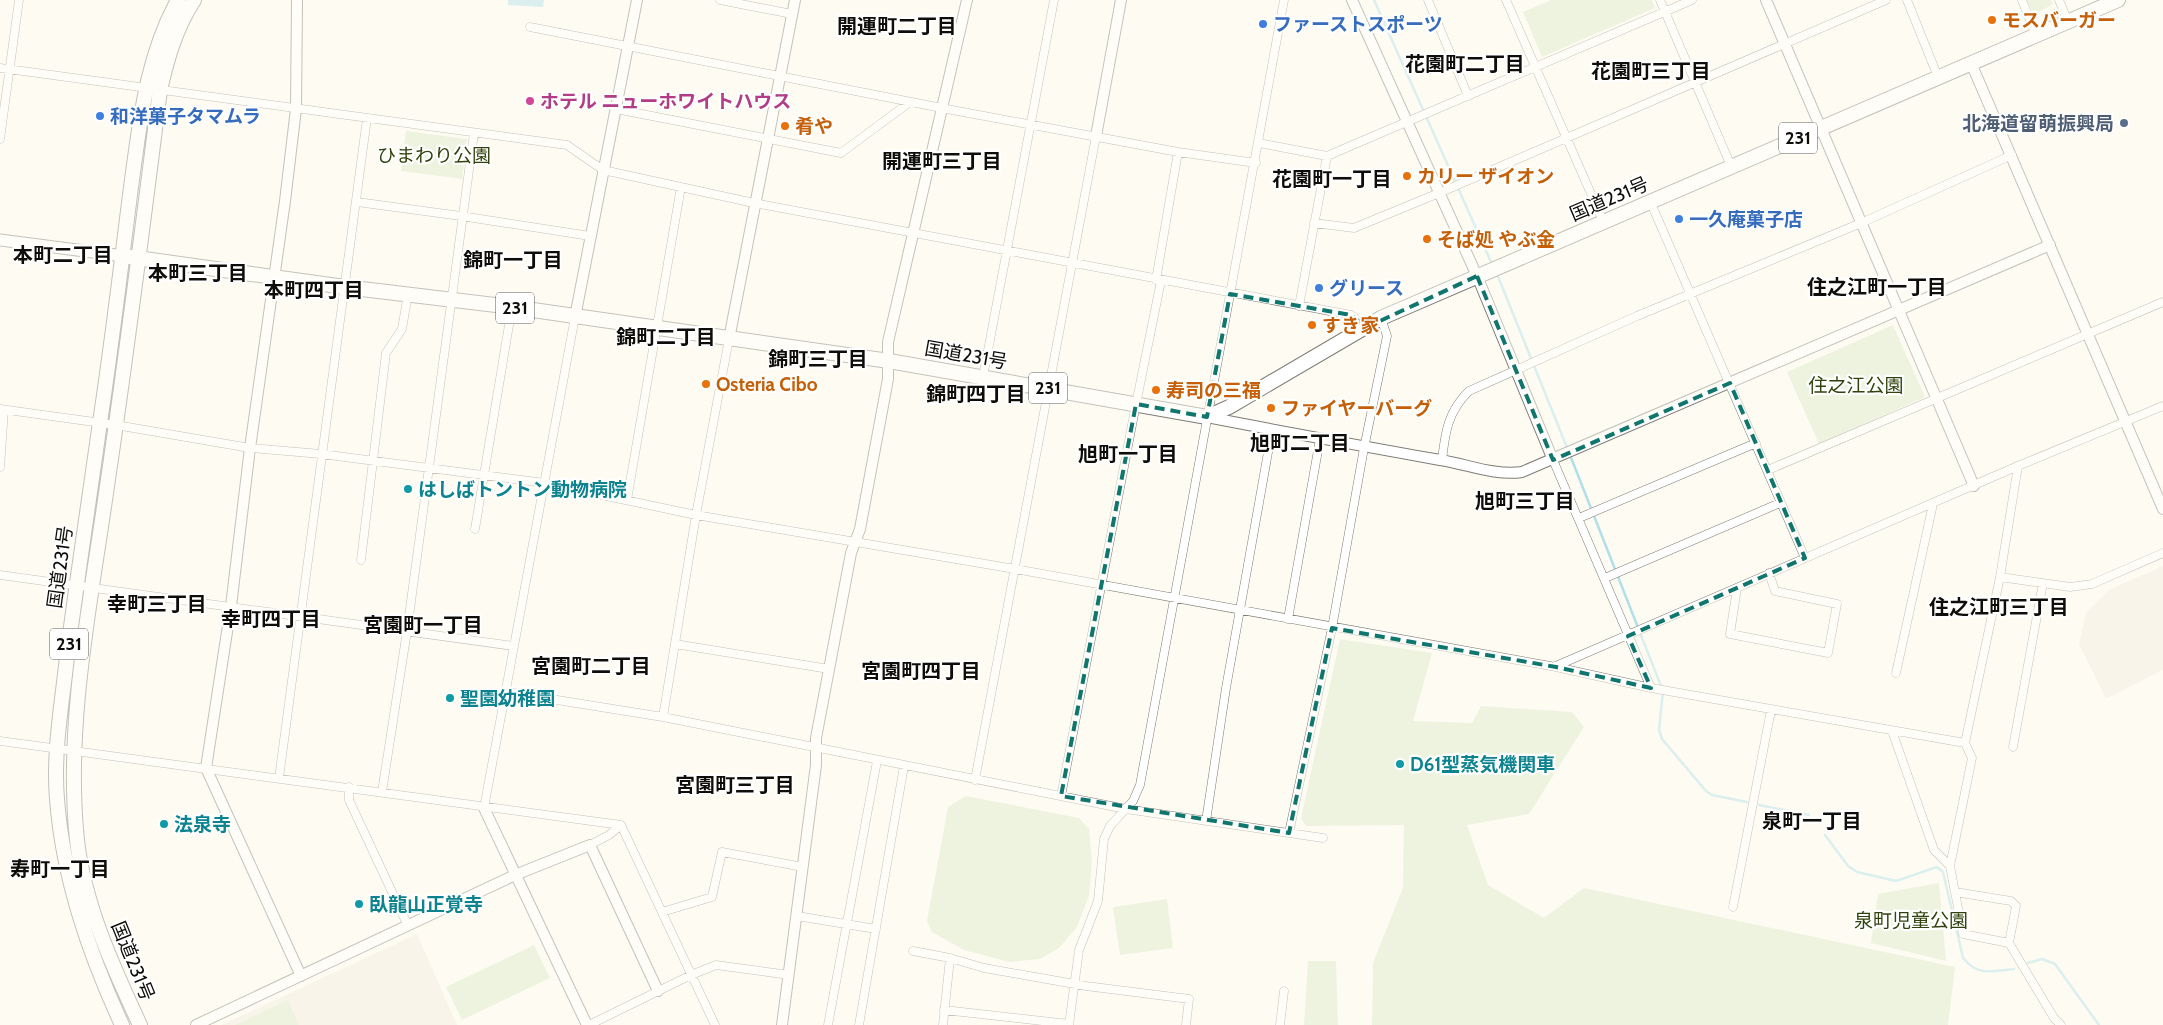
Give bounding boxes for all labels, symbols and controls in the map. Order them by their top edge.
place label: モスバーガー [2002,9,2116,32]
place label: ファーストスポーツ [1273,13,1443,36]
district label: 開運町二丁目 [837,14,957,38]
marker: モスバーガー [1986,14,1998,26]
marker: ファーストスポーツ [1257,18,1269,30]
district label: 花園町二丁目 [1405,52,1525,76]
district label: 花園町三丁目 [1591,59,1711,83]
place label: ホテル ニューホワイトハウス [540,90,791,113]
marker: ホテル ニューホワイトハウス [524,95,536,107]
place label: 和洋菓子タマムラ [110,105,261,128]
marker: 和洋菓子タマムラ [94,110,106,122]
place label: 北海道留萌振興局 [1962,112,2114,135]
place label: 肴や [795,115,833,138]
marker: 北海道留萌振興局 [2118,117,2130,129]
marker: 肴や [779,120,791,132]
road number: 231 [1779,122,1817,154]
park label: ひまわり公園 [377,144,491,167]
district label: 開運町三丁目 [882,149,1002,173]
place label: カリー ザイオン [1417,165,1554,188]
district label: 花園町一丁目 [1272,167,1392,191]
marker: カリー ザイオン [1401,170,1413,182]
street label: 国道231号 [1566,172,1652,226]
place label: 一久庵菓子店 [1689,208,1803,231]
marker: 一久庵菓子店 [1673,213,1685,225]
place label: そば処 やぶ金 [1437,228,1555,251]
marker: そば処 やぶ金 [1421,233,1433,245]
district label: 本町二丁目 [13,243,113,267]
district label: 錦町一丁目 [463,248,563,272]
district label: 本町三丁目 [148,261,248,285]
district label: 住之江町一丁目 [1807,275,1947,299]
place label: グリース [1329,277,1404,300]
district label: 本町四丁目 [264,278,364,302]
marker: グリース [1313,282,1325,294]
road number: 231 [496,292,534,324]
place label: すき家 [1322,314,1379,337]
marker: すき家 [1306,319,1318,331]
district label: 錦町二丁目 [616,325,716,349]
street label: 国道231号 [923,336,1009,374]
district label: 錦町三丁目 [768,347,868,371]
road number: 231 [1029,372,1067,403]
place label: Osteria Cibo [716,373,818,396]
park label: 住之江公園 [1808,374,1904,397]
marker: Osteria Cibo [700,378,712,390]
place label: 寿司の三福 [1166,379,1261,402]
district label: 錦町四丁目 [926,382,1026,406]
marker: 寿司の三福 [1150,384,1162,396]
place label: ファイヤーバーグ [1281,397,1432,420]
marker: ファイヤーバーグ [1265,402,1277,414]
district label: 旭町二丁目 [1250,431,1350,455]
district label: 旭町一丁目 [1078,442,1178,466]
place label: はしばトントン動物病院 [418,478,627,501]
marker: はしばトントン動物病院 [402,483,414,495]
district label: 旭町三丁目 [1475,489,1575,513]
street label: 国道231号 [43,524,77,610]
district label: 幸町三丁目 [107,592,207,616]
district label: 住之江町三丁目 [1929,595,2069,619]
district label: 幸町四丁目 [221,607,321,631]
district label: 宮園町一丁目 [363,613,483,637]
road number: 231 [50,629,88,660]
district label: 宮園町二丁目 [531,654,651,678]
district label: 宮園町四丁目 [861,659,981,683]
place label: 聖園幼稚園 [460,687,555,710]
marker: 聖園幼稚園 [444,692,456,704]
place label: D61型蒸気機関車 [1410,753,1555,776]
marker: D61型蒸気機関車 [1394,758,1406,770]
district label: 宮園町三丁目 [675,773,795,797]
district label: 泉町一丁目 [1762,809,1862,833]
place label: 法泉寺 [174,813,231,836]
marker: 法泉寺 [158,818,170,830]
district label: 寿町一丁目 [10,857,110,881]
place label: 臥龍山正覚寺 [369,893,483,916]
marker: 臥龍山正覚寺 [353,898,365,910]
park label: 泉町児童公園 [1854,909,1968,932]
street label: 国道231号 [107,918,159,1004]

